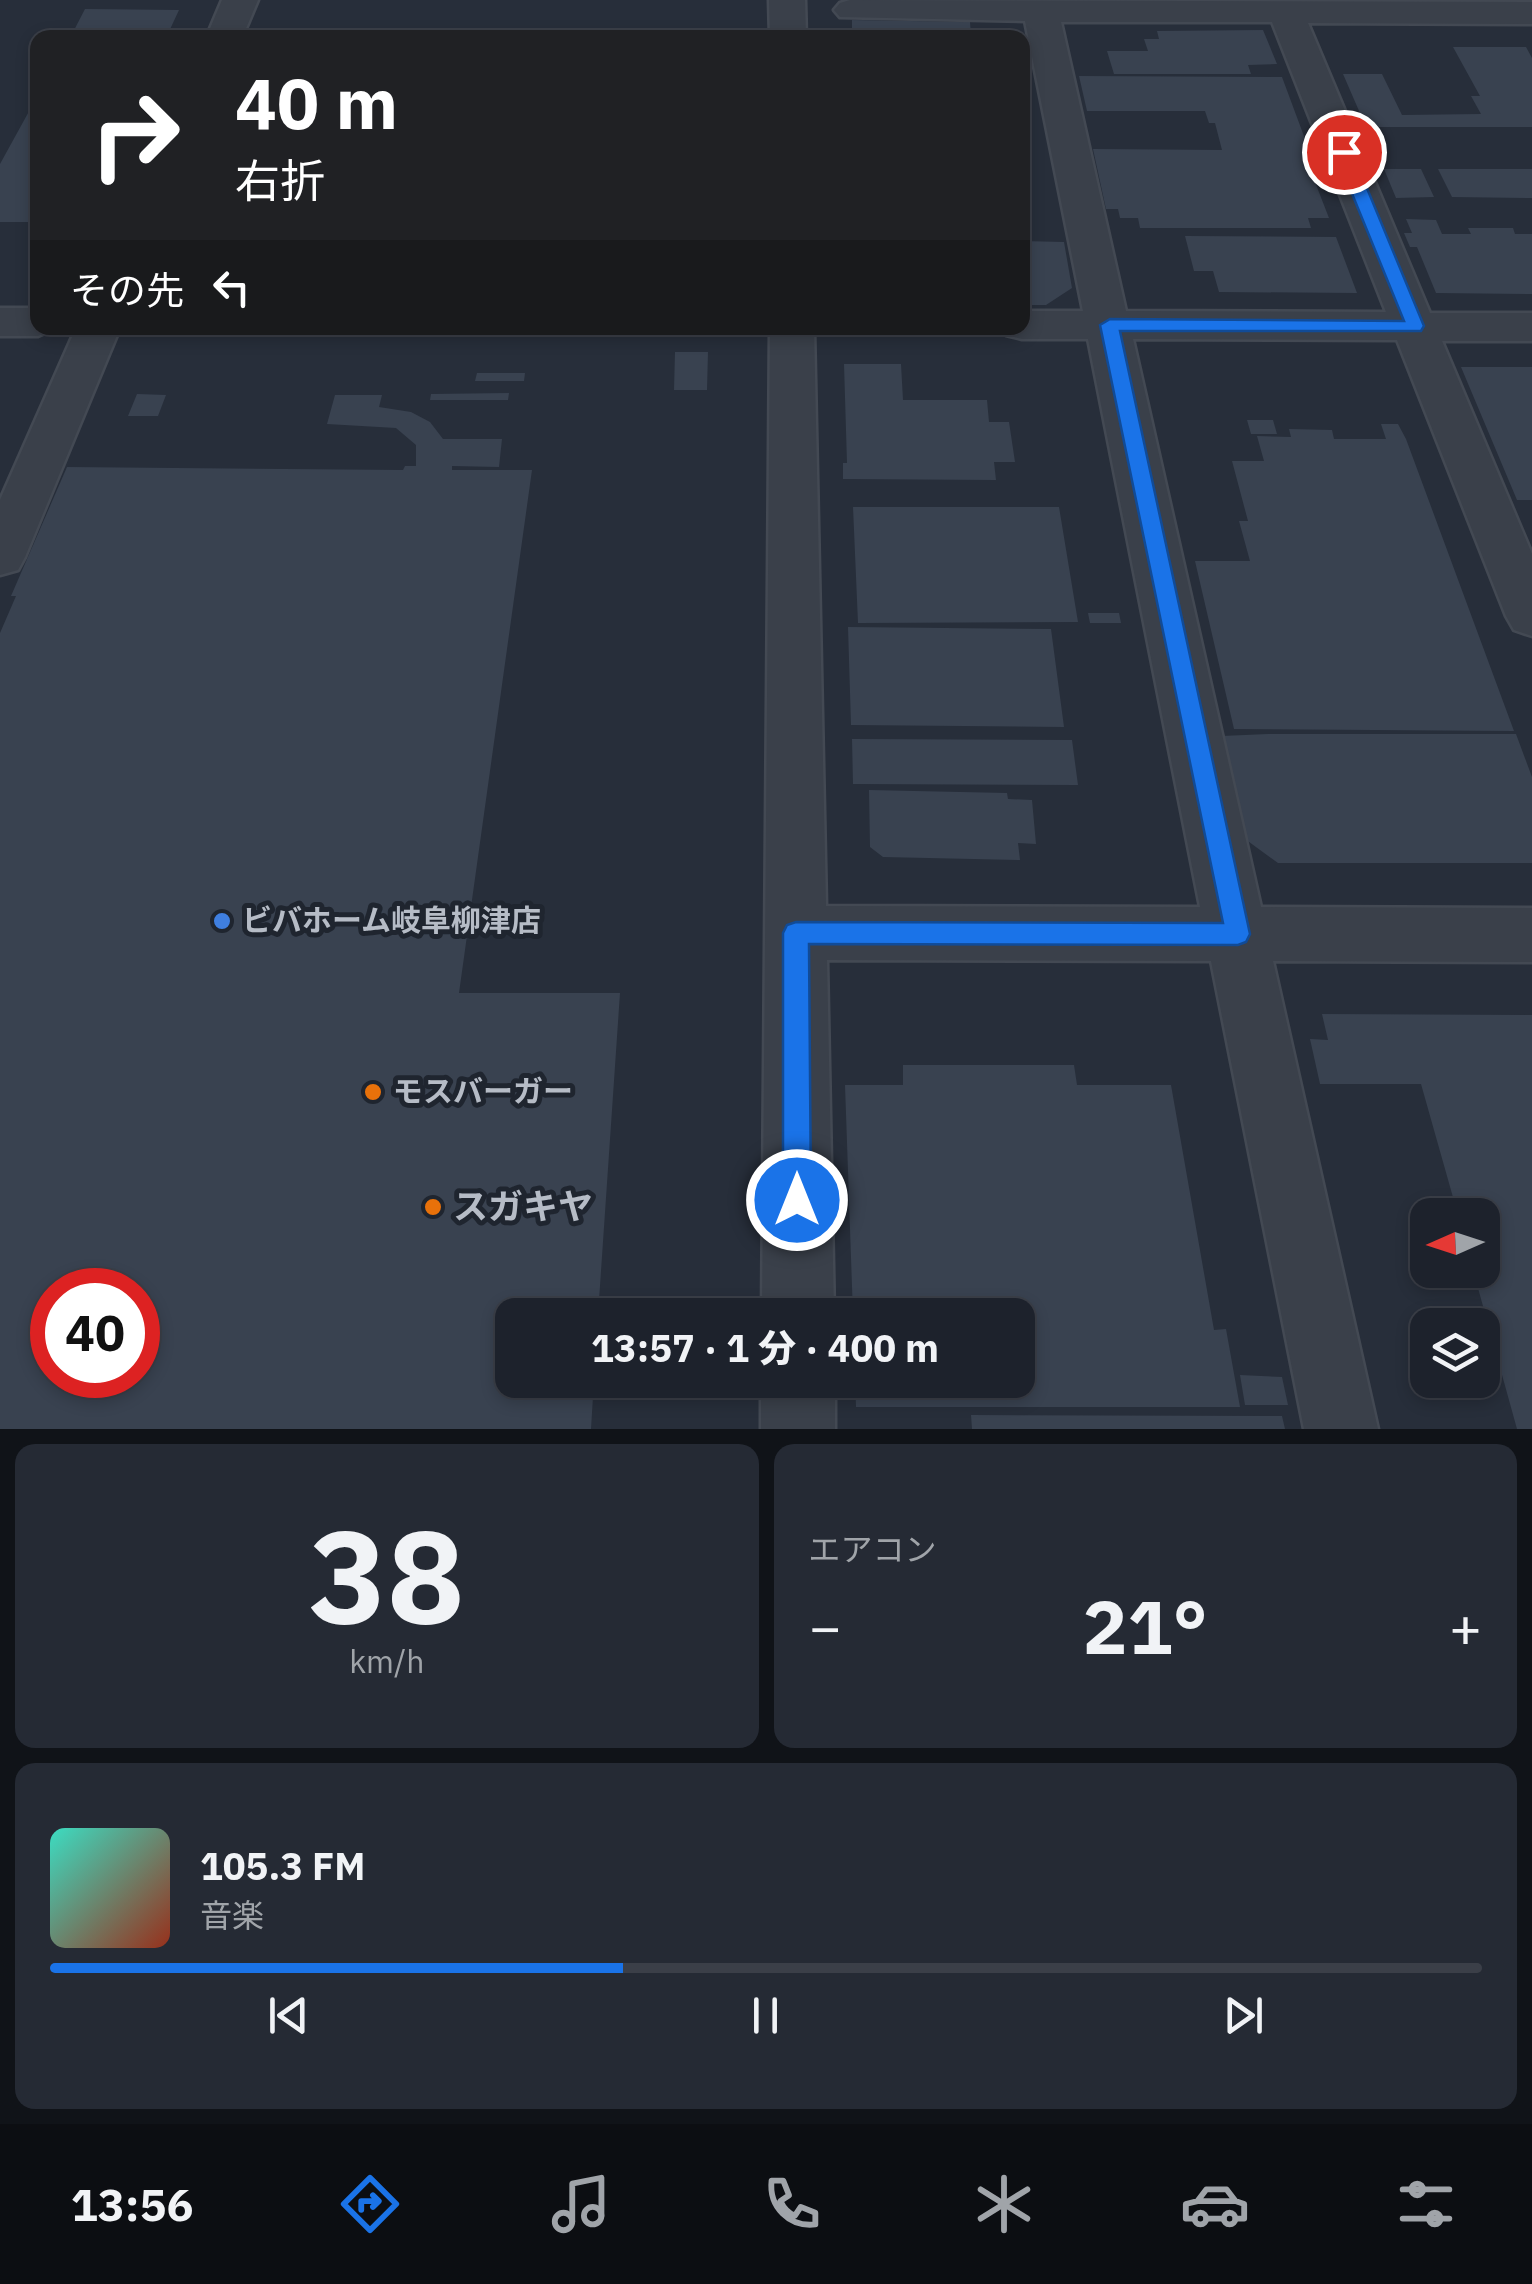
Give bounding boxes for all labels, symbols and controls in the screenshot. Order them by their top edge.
text: 40 m [235,57,398,148]
icon: right [70,70,200,200]
pin [1302,110,1387,195]
icon: arrive [1317,125,1372,180]
text: 右折 [235,151,325,209]
icon: left [204,260,259,315]
text: その先 [70,265,184,314]
place label: ビバホーム岐阜柳津店 [242,900,541,939]
marker: ビバホーム岐阜柳津店 [211,910,233,932]
place label: モスバーガー [393,1071,573,1110]
marker: モスバーガー [362,1081,384,1103]
position arrow [745,1148,849,1252]
place label: スガキヤ [453,1183,593,1229]
marker: スガキヤ [422,1196,444,1218]
north arrow [1410,1198,1500,1288]
map controls [1410,1198,1500,1398]
speed limit sign: 40 [30,1268,160,1398]
button: layers [1410,1308,1500,1398]
text: 13:57 · 1 分 · 400 m [591,1323,939,1372]
text: 38 [309,1490,465,1659]
text: エアコン [809,1528,937,1570]
text: 21° [1083,1577,1208,1675]
text: − [809,1591,842,1662]
text: + [1449,1591,1482,1662]
text: km/h [349,1640,424,1682]
text: 105.3 FM [200,1841,365,1890]
text: 音楽 [200,1894,264,1936]
icon: previous [261,1988,316,2043]
icon: pause [738,1988,793,2043]
icon: next [1216,1988,1271,2043]
icon: directions [335,2169,405,2239]
icon: music [546,2169,616,2239]
icon: phone [757,2169,827,2239]
icon: climate [969,2169,1039,2239]
icon: car [1180,2169,1250,2239]
icon: filters [1391,2169,1461,2239]
text: 13:56 [71,2175,194,2233]

